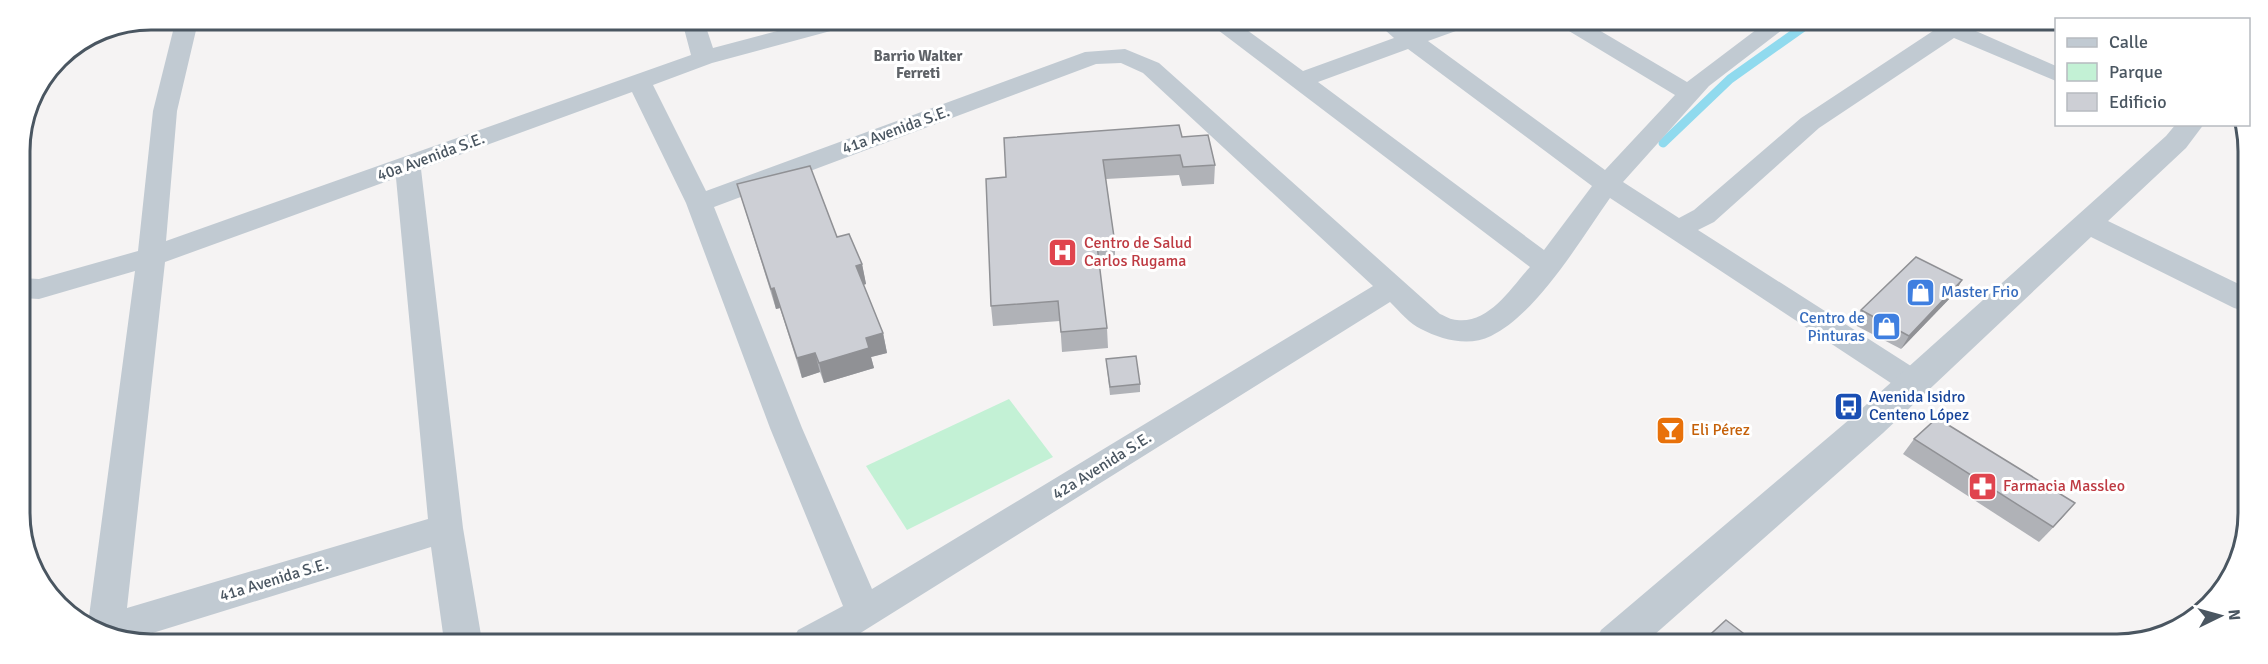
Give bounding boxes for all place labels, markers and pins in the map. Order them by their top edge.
place label: Centro de Salud Carlos Rugama [1084,233,1192,271]
hospital icon: Centro de Salud Carlos Rugama [1047,236,1079,268]
shop icon: Master Frio [1904,276,1936,308]
place label: Master Frio [1941,282,2019,302]
place label: Centro de Pinturas [1799,308,1865,346]
shop icon: Centro de Pinturas [1870,311,1902,343]
place label: Avenida Isidro Centeno López [1869,387,1969,425]
bus stop icon: Avenida Isidro Centeno López [1832,390,1864,422]
bar icon: Eli Pérez [1654,414,1686,446]
place label: Eli Pérez [1691,420,1750,440]
pharmacy icon: Farmacia Massleo [1966,470,1998,502]
place label: Farmacia Massleo [2003,476,2125,496]

